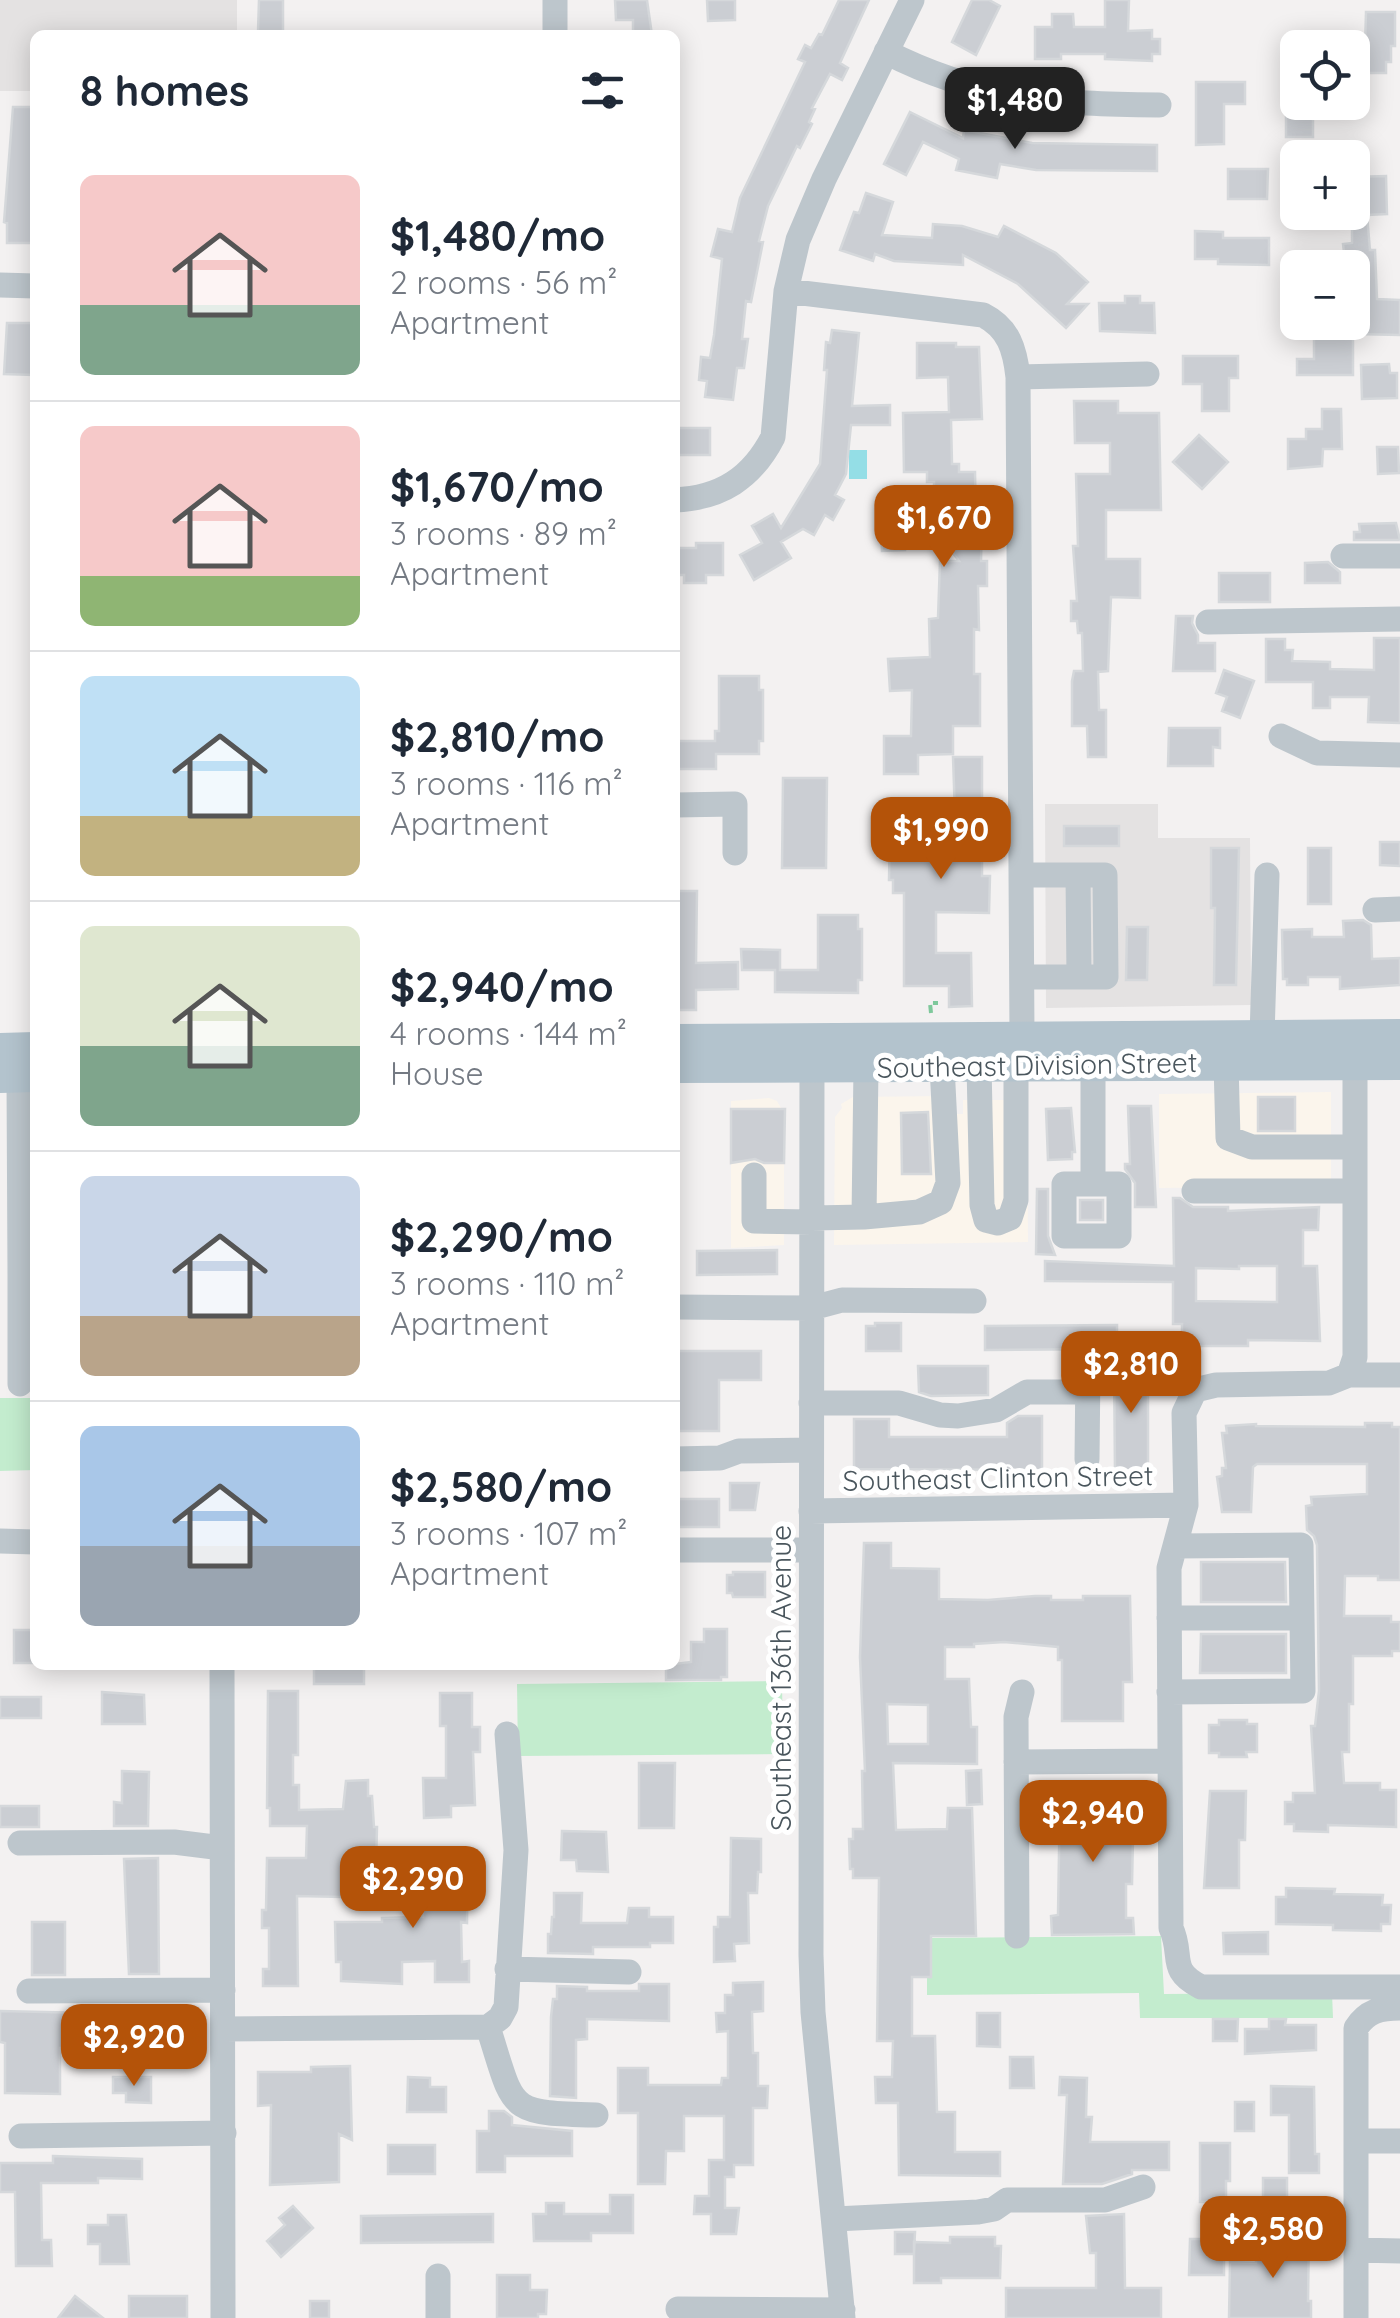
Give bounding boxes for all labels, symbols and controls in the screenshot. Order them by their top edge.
map controls [1280,30,1370,340]
button: locate [1280,30,1370,120]
icon: filters [575,63,630,118]
text: 8 homes [80,64,249,117]
pin: $1,480 [934,67,1096,152]
text: $1,480 [967,79,1063,119]
button: + [1280,140,1370,230]
text: $1,480/mo [390,209,605,262]
icon: home [160,215,280,335]
button: − [1280,250,1370,340]
text: 2 rooms · 56 m² [390,262,617,302]
text: Apartment [390,302,549,342]
text: $1,670/mo [390,460,604,513]
icon: home [160,466,280,586]
pin: $1,670 [863,485,1025,570]
text: $1,670 [896,497,992,537]
text: 3 rooms · 89 m² [390,513,617,553]
text: Apartment [390,553,549,593]
text: $2,810/mo [390,710,604,763]
icon: home [160,716,280,836]
text: 3 rooms · 116 m² [390,763,623,803]
pin: $1,990 [860,797,1022,882]
text: Apartment [390,803,549,843]
text: $1,990 [893,809,989,849]
text: $2,940/mo [390,960,614,1013]
icon: home [160,966,280,1086]
text: 4 rooms · 144 m² [390,1013,627,1053]
street label: Southeast Division Street [876,1044,1198,1085]
text: House [390,1053,484,1093]
text: $2,290/mo [390,1210,613,1263]
icon: home [160,1216,280,1336]
text: 3 rooms · 110 m² [390,1263,624,1303]
text: Apartment [390,1303,549,1343]
pin: $2,810 [1050,1331,1212,1416]
text: $2,810 [1083,1343,1179,1383]
street label: Southeast Clinton Street [842,1457,1154,1498]
text: $2,580/mo [390,1460,612,1513]
icon: home [160,1466,280,1586]
text: 3 rooms · 107 m² [390,1513,627,1553]
street label: Southeast 136th Avenue [763,1525,798,1831]
text: Apartment [390,1553,549,1593]
pin: $2,940 [1012,1780,1174,1865]
text: $2,940 [1042,1792,1144,1832]
pin: $2,290 [332,1846,494,1931]
text: $2,290 [362,1858,464,1898]
pin: $2,920 [53,2004,215,2089]
text: $2,920 [83,2016,185,2056]
pin: $2,580 [1192,2196,1354,2281]
text: $2,580 [1222,2208,1324,2248]

